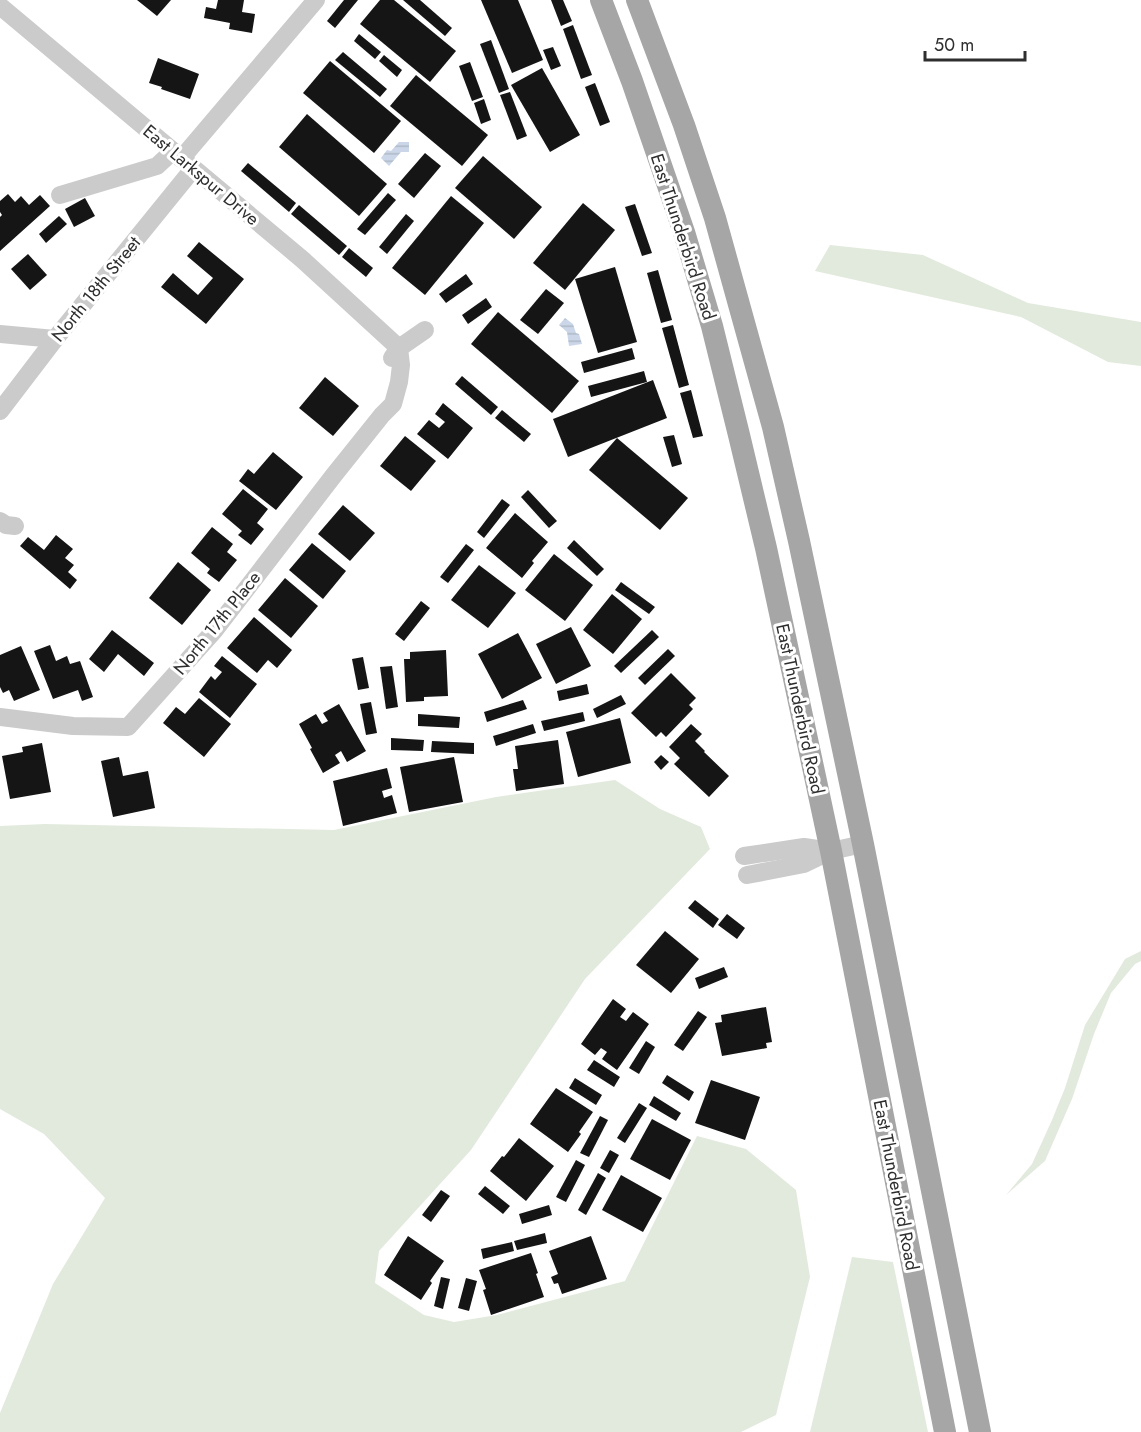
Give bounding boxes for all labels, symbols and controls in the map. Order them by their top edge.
scale bar [925,24,1026,62]
text: 50 m [934,32,974,58]
street label: East Larkspur Drive [137,118,265,232]
street label: East Thunderbird Road [644,150,722,324]
street label: North 18th Street [45,230,147,347]
street label: North 17th Place [167,566,267,680]
street label: East Thunderbird Road [769,621,831,797]
street label: East Thunderbird Road [867,1097,925,1273]

